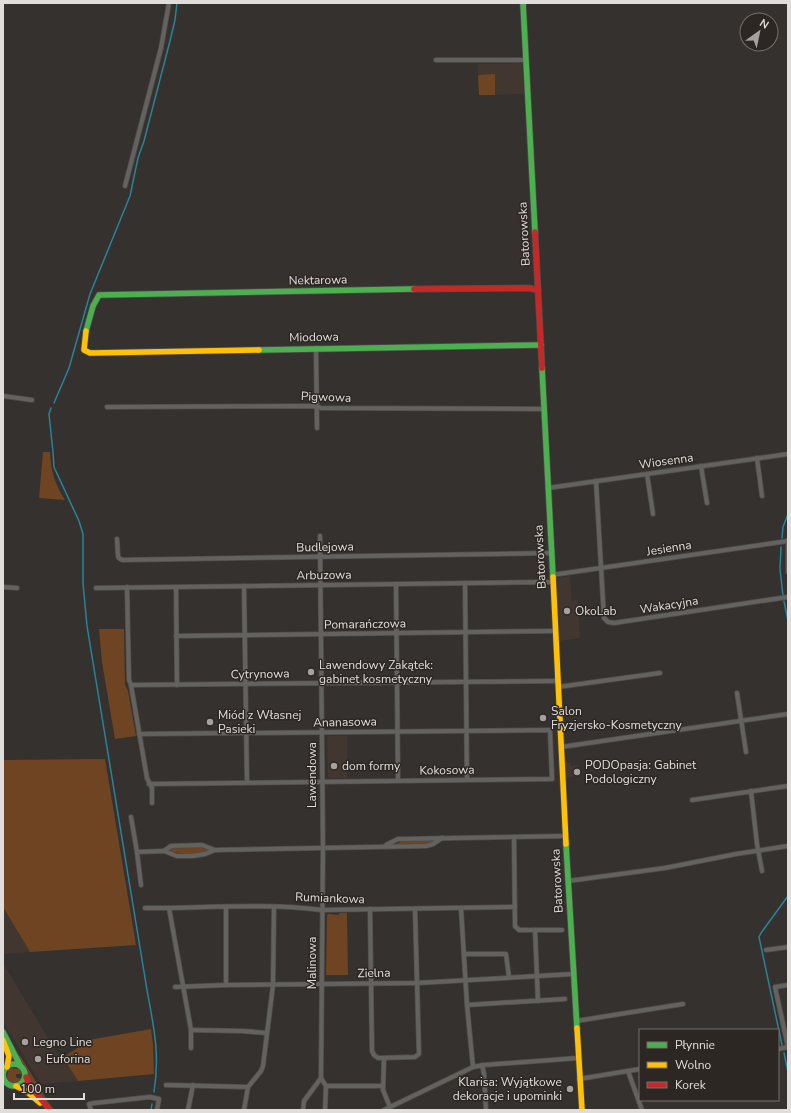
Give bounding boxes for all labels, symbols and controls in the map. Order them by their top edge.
north arrow [739,12,779,52]
text: N [757,16,772,33]
street label: Batorowska [514,202,534,266]
street label: Nektarowa [288,271,348,289]
street label: Miodowa [289,329,339,345]
street label: Pigwowa [301,388,351,406]
street label: Wiosenna [638,449,694,473]
street label: Batorowska [530,525,550,589]
street label: Jesienna [644,537,693,560]
street label: Budlejowa [296,538,354,556]
street label: Arbuzowa [296,567,352,583]
street label: Wakacyjna [639,592,699,618]
place label: OkoLab [575,603,617,619]
marker: OkoLab [562,606,572,616]
street label: Pomarańczowa [324,615,406,633]
place label: Lawendowy Zakątek: gabinet kosmetyczny [319,657,433,687]
street label: Cytrynowa [230,665,290,683]
marker: Lawendowy Zakątek: gabinet kosmetyczny [306,667,316,677]
place label: Salon Fryzjersko-Kosmetyczny [551,703,682,733]
place label: Miód z Własnej Pasieki [218,707,302,737]
street label: Ananasowa [313,713,377,731]
marker: Salon Fryzjersko-Kosmetyczny [538,713,548,723]
marker: Miód z Własnej Pasieki [205,717,215,727]
street label: Lawendowa [304,742,320,808]
place label: PODOpasja: Gabinet Podologiczny [585,757,697,787]
place label: dom formy [342,758,401,774]
marker: dom formy [329,761,339,771]
street label: Kokosowa [419,762,475,778]
marker: PODOpasja: Gabinet Podologiczny [572,767,582,777]
street label: Batorowska [547,849,567,913]
street label: Rumiankowa [295,889,365,907]
street label: Malinowa [304,937,320,989]
street label: Zielna [357,965,391,981]
legend [639,1029,779,1101]
place label: Legno Line [33,1034,92,1050]
marker: Legno Line [20,1037,30,1047]
text: Płynnie [675,1037,715,1053]
place label: Euforina [46,1051,90,1067]
marker: Euforina [33,1054,43,1064]
text: Wolno [675,1057,712,1073]
place label: Klarisa: Wyjątkowe dekoracje i upominki [453,1074,562,1104]
scale bar [14,1075,84,1101]
text: Korek [675,1077,707,1093]
text: 100 m [20,1081,55,1097]
marker: Klarisa: Wyjątkowe dekoracje i upominki [565,1084,575,1094]

